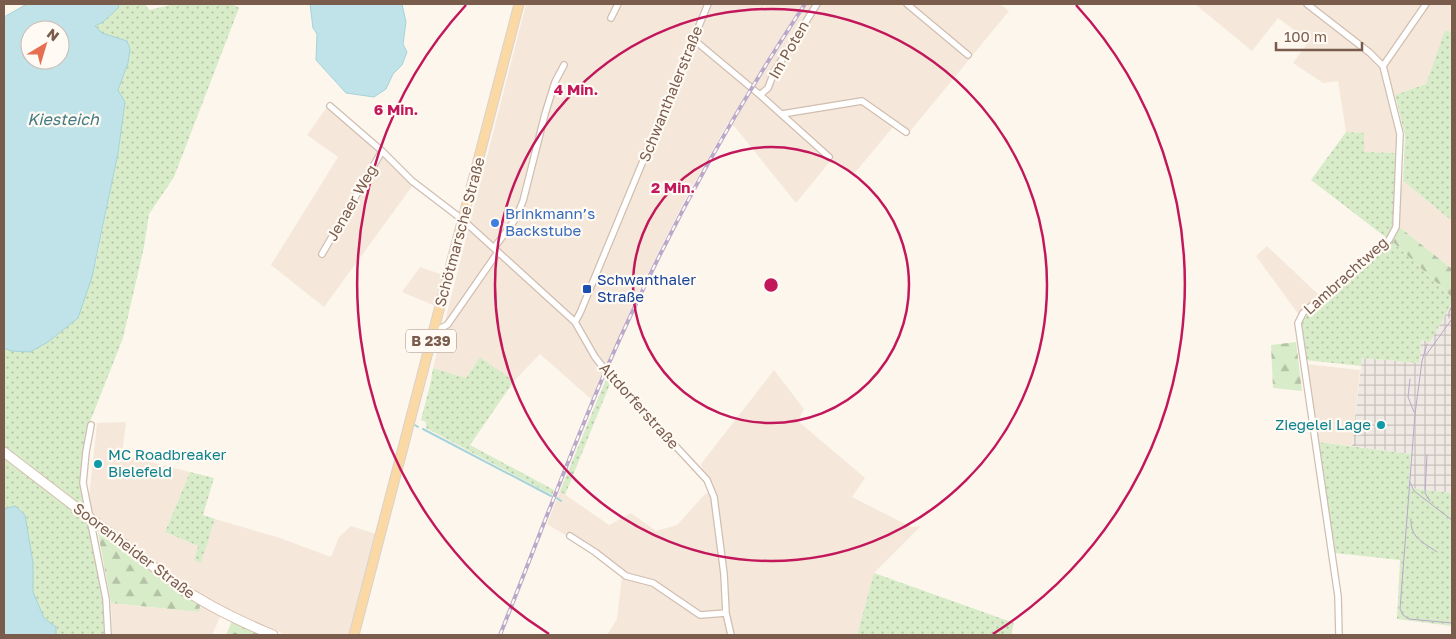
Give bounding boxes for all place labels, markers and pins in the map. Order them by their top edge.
place label: Brinkmann’s Backstube [505,204,595,239]
marker: Brinkmann’s Backstube [489,217,501,229]
place label: Schwanthaler Straße [597,270,696,305]
centre of rings [762,276,780,294]
marker: Schwanthaler Straße [581,283,593,295]
place label: Ziegelei Lage [1275,415,1371,433]
marker: Ziegelei Lage [1375,419,1387,431]
place label: MC Roadbreaker Bielefeld [108,445,227,480]
marker: MC Roadbreaker Bielefeld [92,458,104,470]

